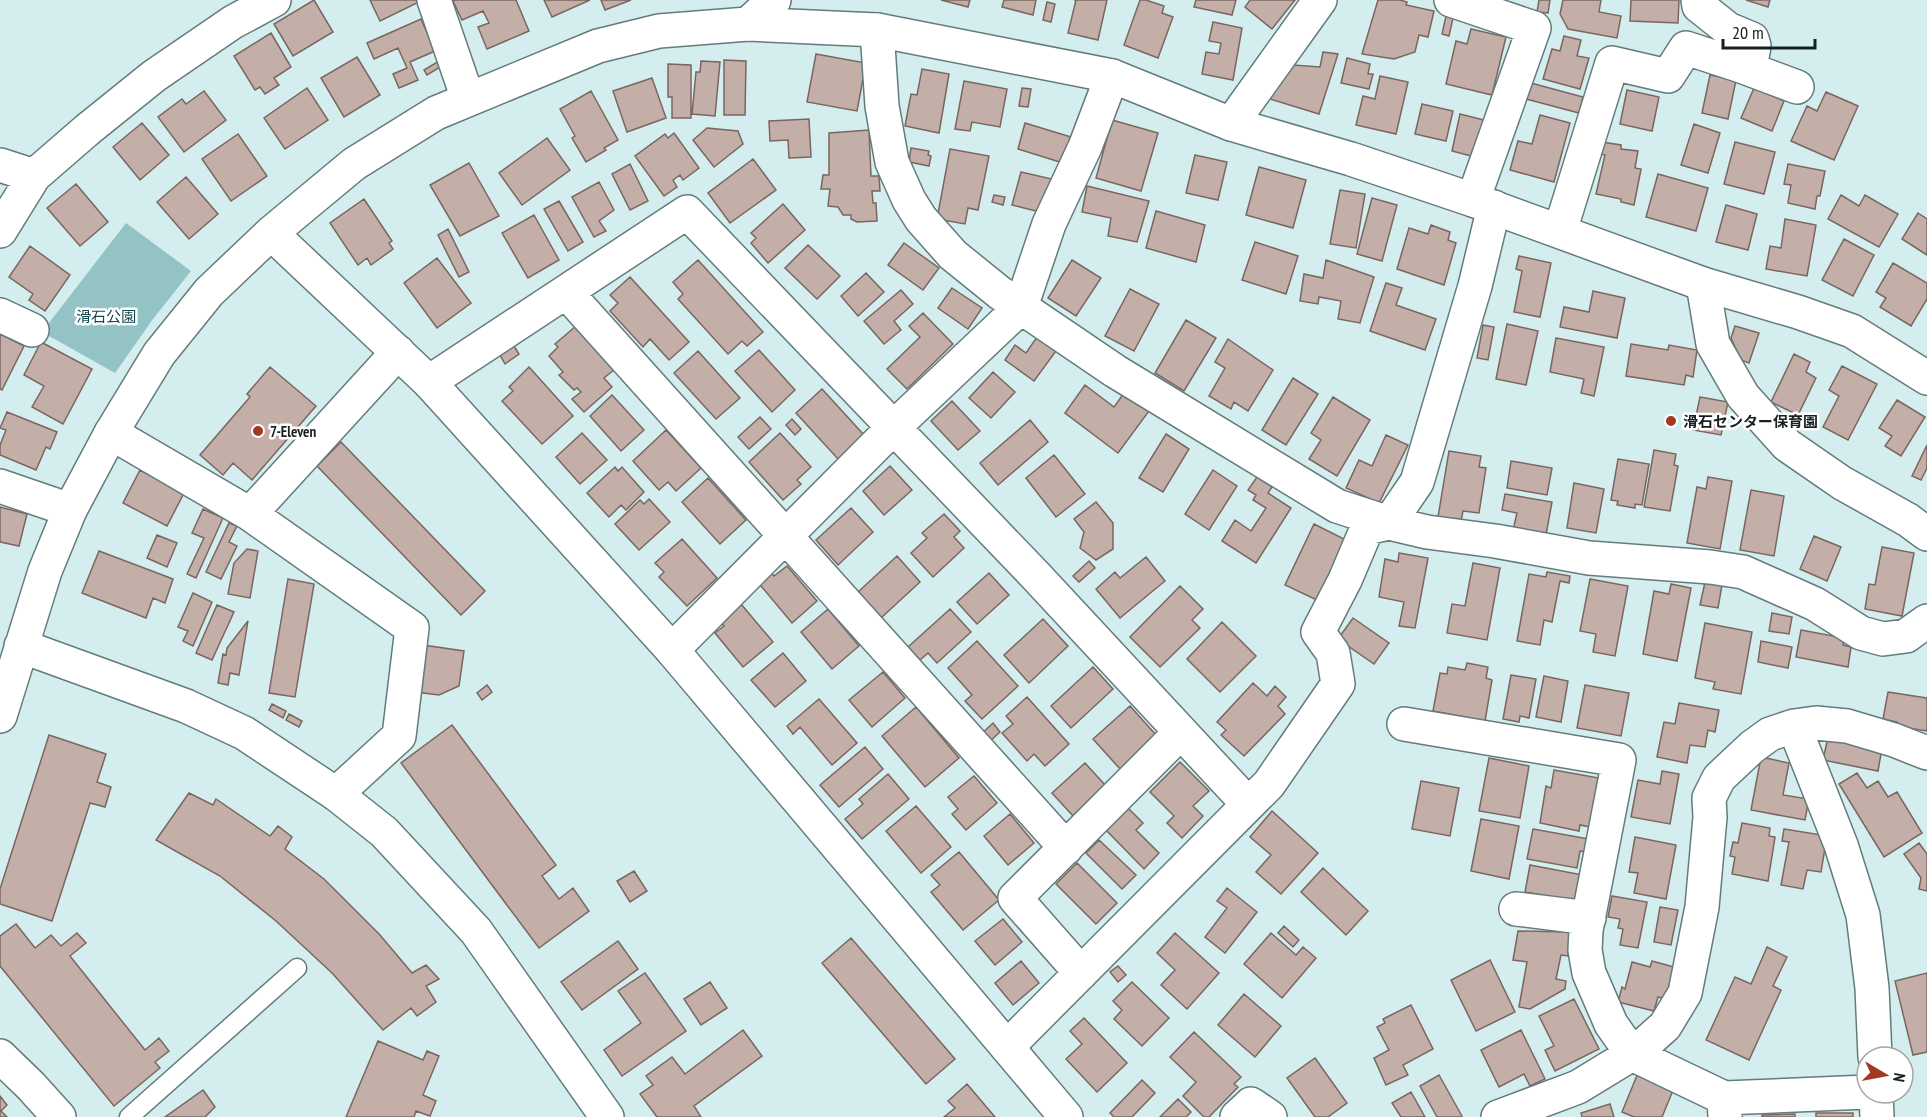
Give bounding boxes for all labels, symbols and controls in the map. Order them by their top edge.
scale bar [1723,12,1814,50]
text: 20 m [1732,21,1764,44]
park label: 滑石公園 [76,307,136,326]
place label: 滑石センター保育園 [1683,412,1818,431]
marker: 滑石センター保育園 [1664,414,1678,428]
place label: 7-Eleven [270,422,317,441]
marker: 7-Eleven [251,424,265,438]
north arrow [1855,1045,1915,1105]
text: N [1889,1072,1910,1084]

